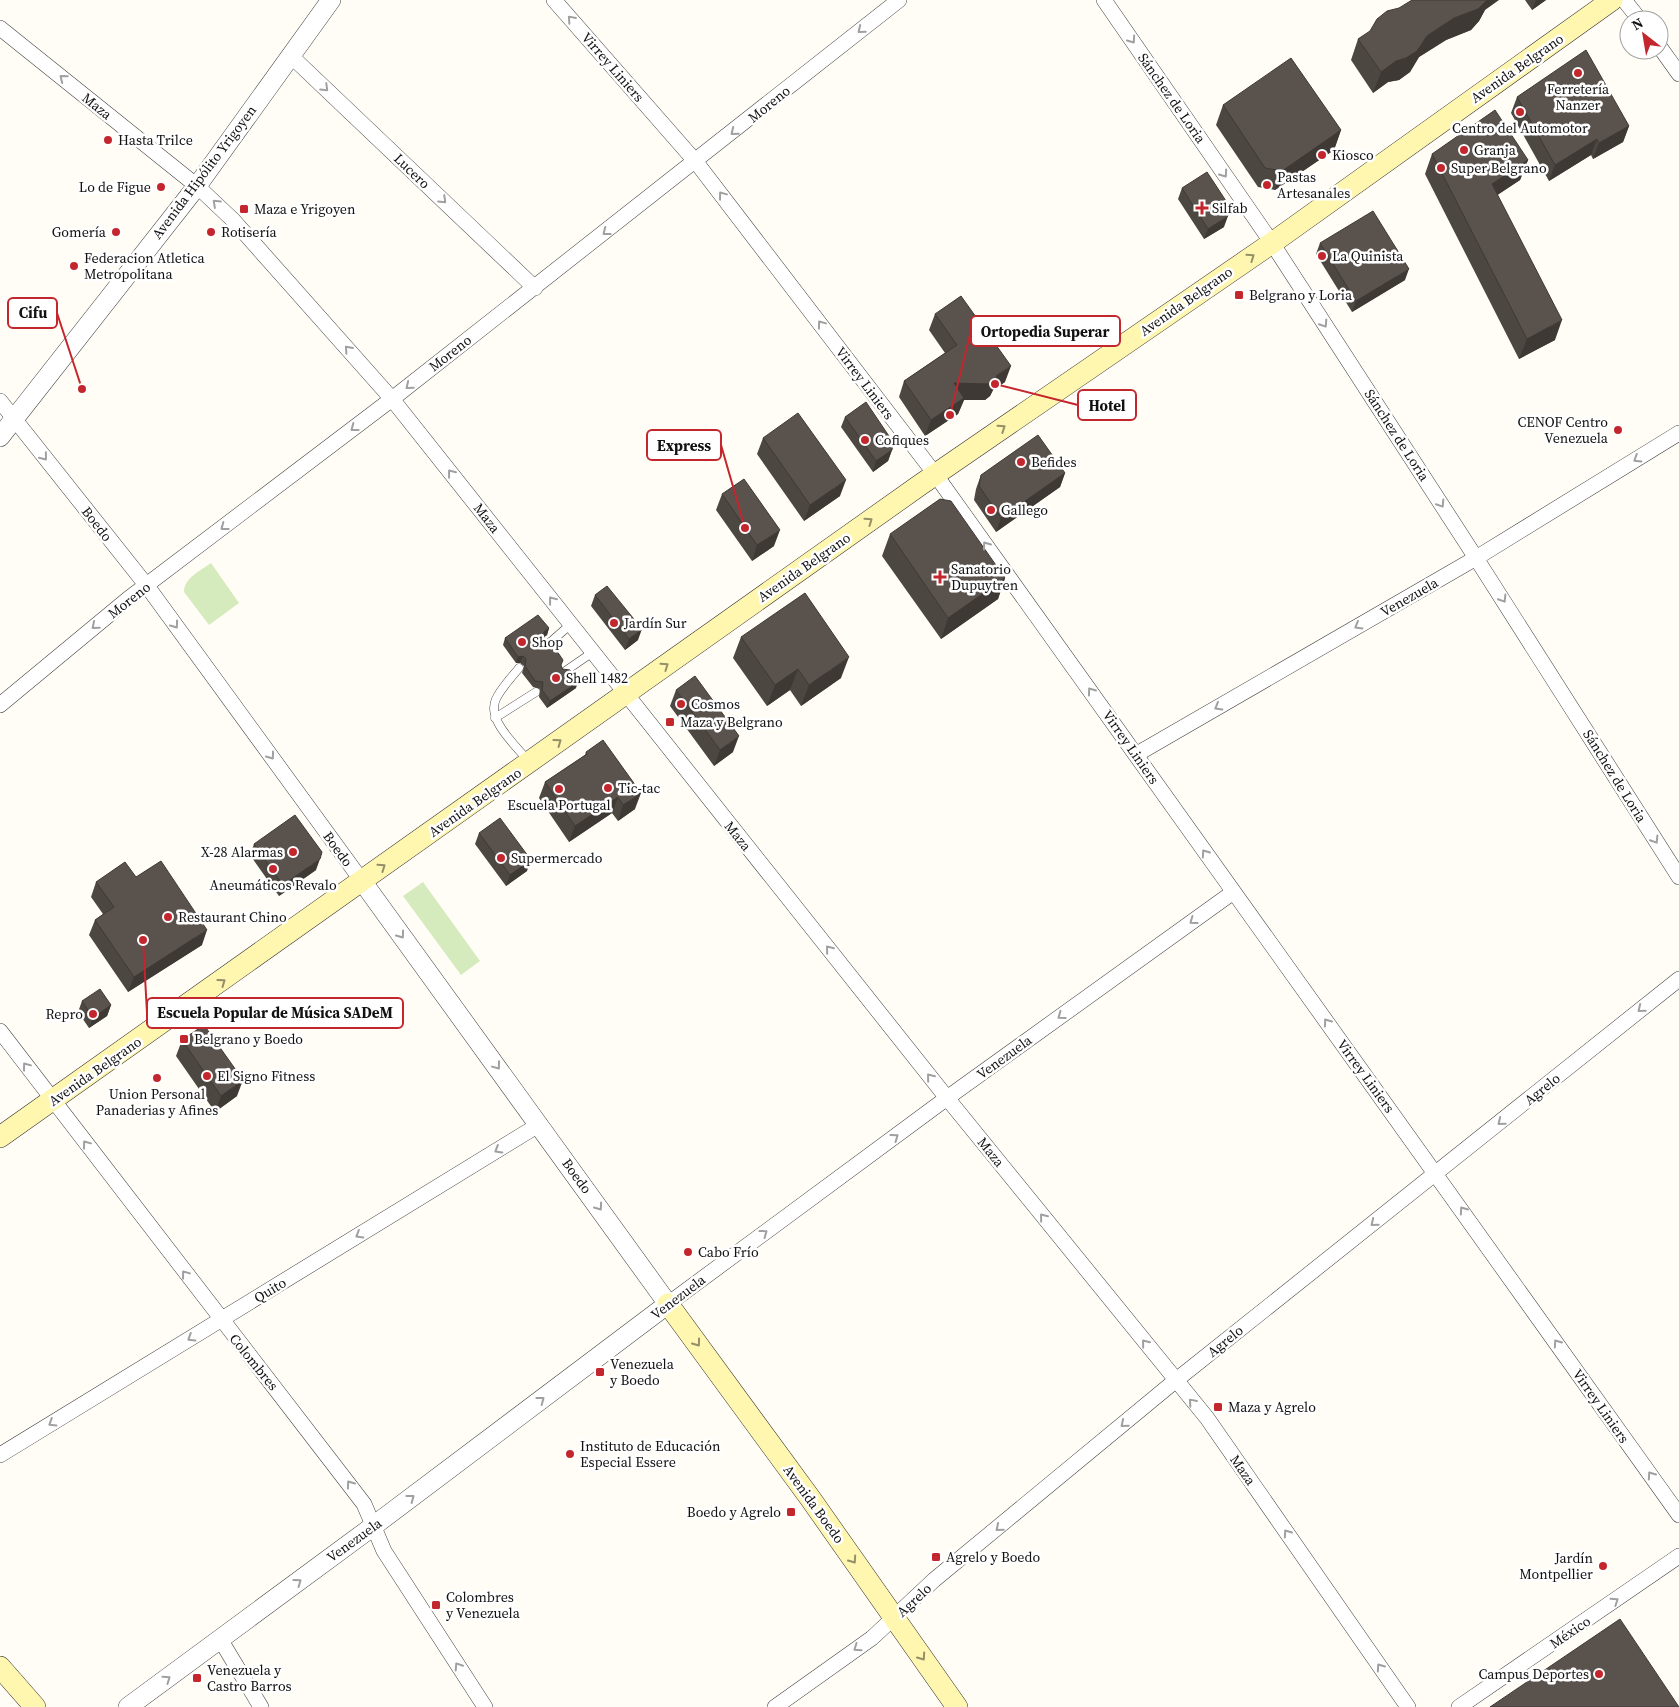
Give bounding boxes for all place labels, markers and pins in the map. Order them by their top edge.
marker: Ferretería Nanzer [1572,67,1584,79]
place label: Ferretería Nanzer [1547,79,1610,115]
marker: Centro del Automotor [1514,106,1526,118]
place label: Centro del Automotor [1452,118,1588,138]
place label: Hasta Trilce [118,130,193,150]
marker: Hasta Trilce [102,134,114,146]
place label: Granja [1474,140,1517,160]
marker: Granja [1458,144,1470,156]
place label: Kiosco [1332,145,1374,165]
marker: Kiosco [1316,149,1328,161]
place label: Super Belgrano [1451,158,1547,178]
marker: Super Belgrano [1435,162,1447,174]
place label: Pastas Artesanales [1277,167,1350,203]
place label: Lo de Figue [79,177,151,197]
marker: Pastas Artesanales [1261,179,1273,191]
marker: Lo de Figue [155,181,167,193]
place label: Silfab [1212,198,1248,218]
place label: Maza e Yrigoyen [254,199,356,219]
marker: Silfab [1196,202,1208,214]
marker: Maza e Yrigoyen [238,203,250,215]
place label: Gomería [52,222,107,242]
place label: Rotisería [221,222,278,242]
marker: Gomería [110,226,122,238]
marker: Rotisería [205,226,217,238]
place label: La Quinista [1332,246,1404,266]
place label: Federacion Atletica Metropolitana [84,248,206,284]
marker: La Quinista [1316,250,1328,262]
marker: Federacion Atletica Metropolitana [68,260,80,272]
place label: Belgrano y Loria [1249,285,1353,305]
marker: Belgrano y Loria [1233,289,1245,301]
callout: Cifu [8,298,57,328]
callout: Ortopedia Superar [971,316,1120,346]
callout: Hotel [1078,390,1136,420]
place label: CENOF Centro Venezuela [1517,412,1609,448]
marker: CENOF Centro Venezuela [1612,424,1624,436]
callout: Express [647,430,721,460]
place label: Cofiques [875,430,929,450]
marker: Cofiques [859,434,871,446]
place label: Befides [1031,452,1076,472]
marker: Befides [1015,456,1027,468]
place label: Gallego [1001,500,1048,520]
marker: Gallego [985,504,997,516]
place label: Sanatorio Dupuytren [951,559,1019,595]
marker: Sanatorio Dupuytren [933,570,947,584]
place label: Jardín Sur [623,613,687,633]
marker: Jardín Sur [608,617,620,629]
place label: Shop [532,632,563,652]
marker: Shop [516,636,528,648]
place label: Shell 1482 [566,668,628,688]
marker: Shell 1482 [550,672,562,684]
place label: Cosmos [691,694,740,714]
marker: Cosmos [675,698,687,710]
place label: Maza y Belgrano [680,712,783,732]
marker: Maza y Belgrano [664,716,676,728]
place label: Tic-tac [618,778,661,798]
marker: Tic-tac [602,782,614,794]
marker: Escuela Portugal [553,783,565,795]
place label: Escuela Portugal [507,795,611,815]
place label: X-28 Alarmas [201,842,283,862]
marker: X-28 Alarmas [287,846,299,858]
place label: Supermercado [511,848,603,868]
marker: Supermercado [495,852,507,864]
marker: Aneumáticos Revalo [267,863,279,875]
place label: Aneumáticos Revalo [209,875,337,895]
place label: Restaurant Chino [178,907,287,927]
marker: Restaurant Chino [162,911,174,923]
callout: Escuela Popular de Música SADeM [147,998,403,1028]
place label: Repro [45,1004,83,1024]
marker: Repro [87,1008,99,1020]
place label: Belgrano y Boedo [194,1029,303,1049]
marker: Belgrano y Boedo [178,1033,190,1045]
place label: El Signo Fitness [217,1066,315,1086]
marker: El Signo Fitness [201,1070,213,1082]
marker: Union Personal Panaderias y Afines [151,1072,163,1084]
place label: Union Personal Panaderias y Afines [96,1084,218,1120]
place label: Cabo Frío [698,1242,759,1262]
marker: Cabo Frío [682,1246,694,1258]
place label: Venezuela y Boedo [610,1354,675,1390]
marker: Venezuela y Boedo [594,1366,606,1378]
place label: Maza y Agrelo [1228,1397,1316,1417]
marker: Maza y Agrelo [1212,1401,1224,1413]
place label: Instituto de Educación Especial Essere [580,1436,721,1472]
marker: Instituto de Educación Especial Essere [564,1448,576,1460]
place label: Boedo y Agrelo [687,1502,781,1522]
marker: Boedo y Agrelo [785,1506,797,1518]
place label: Agrelo y Boedo [946,1547,1040,1567]
place label: Jardín Montpellier [1519,1548,1594,1584]
marker: Agrelo y Boedo [930,1551,942,1563]
marker: Jardín Montpellier [1597,1560,1609,1572]
place label: Colombres y Venezuela [446,1587,521,1623]
marker: Colombres y Venezuela [430,1599,442,1611]
place label: Venezuela y Castro Barros [207,1660,292,1696]
place label: Campus Deportes [1478,1664,1589,1684]
marker: Campus Deportes [1593,1668,1605,1680]
marker: Venezuela y Castro Barros [191,1672,203,1684]

